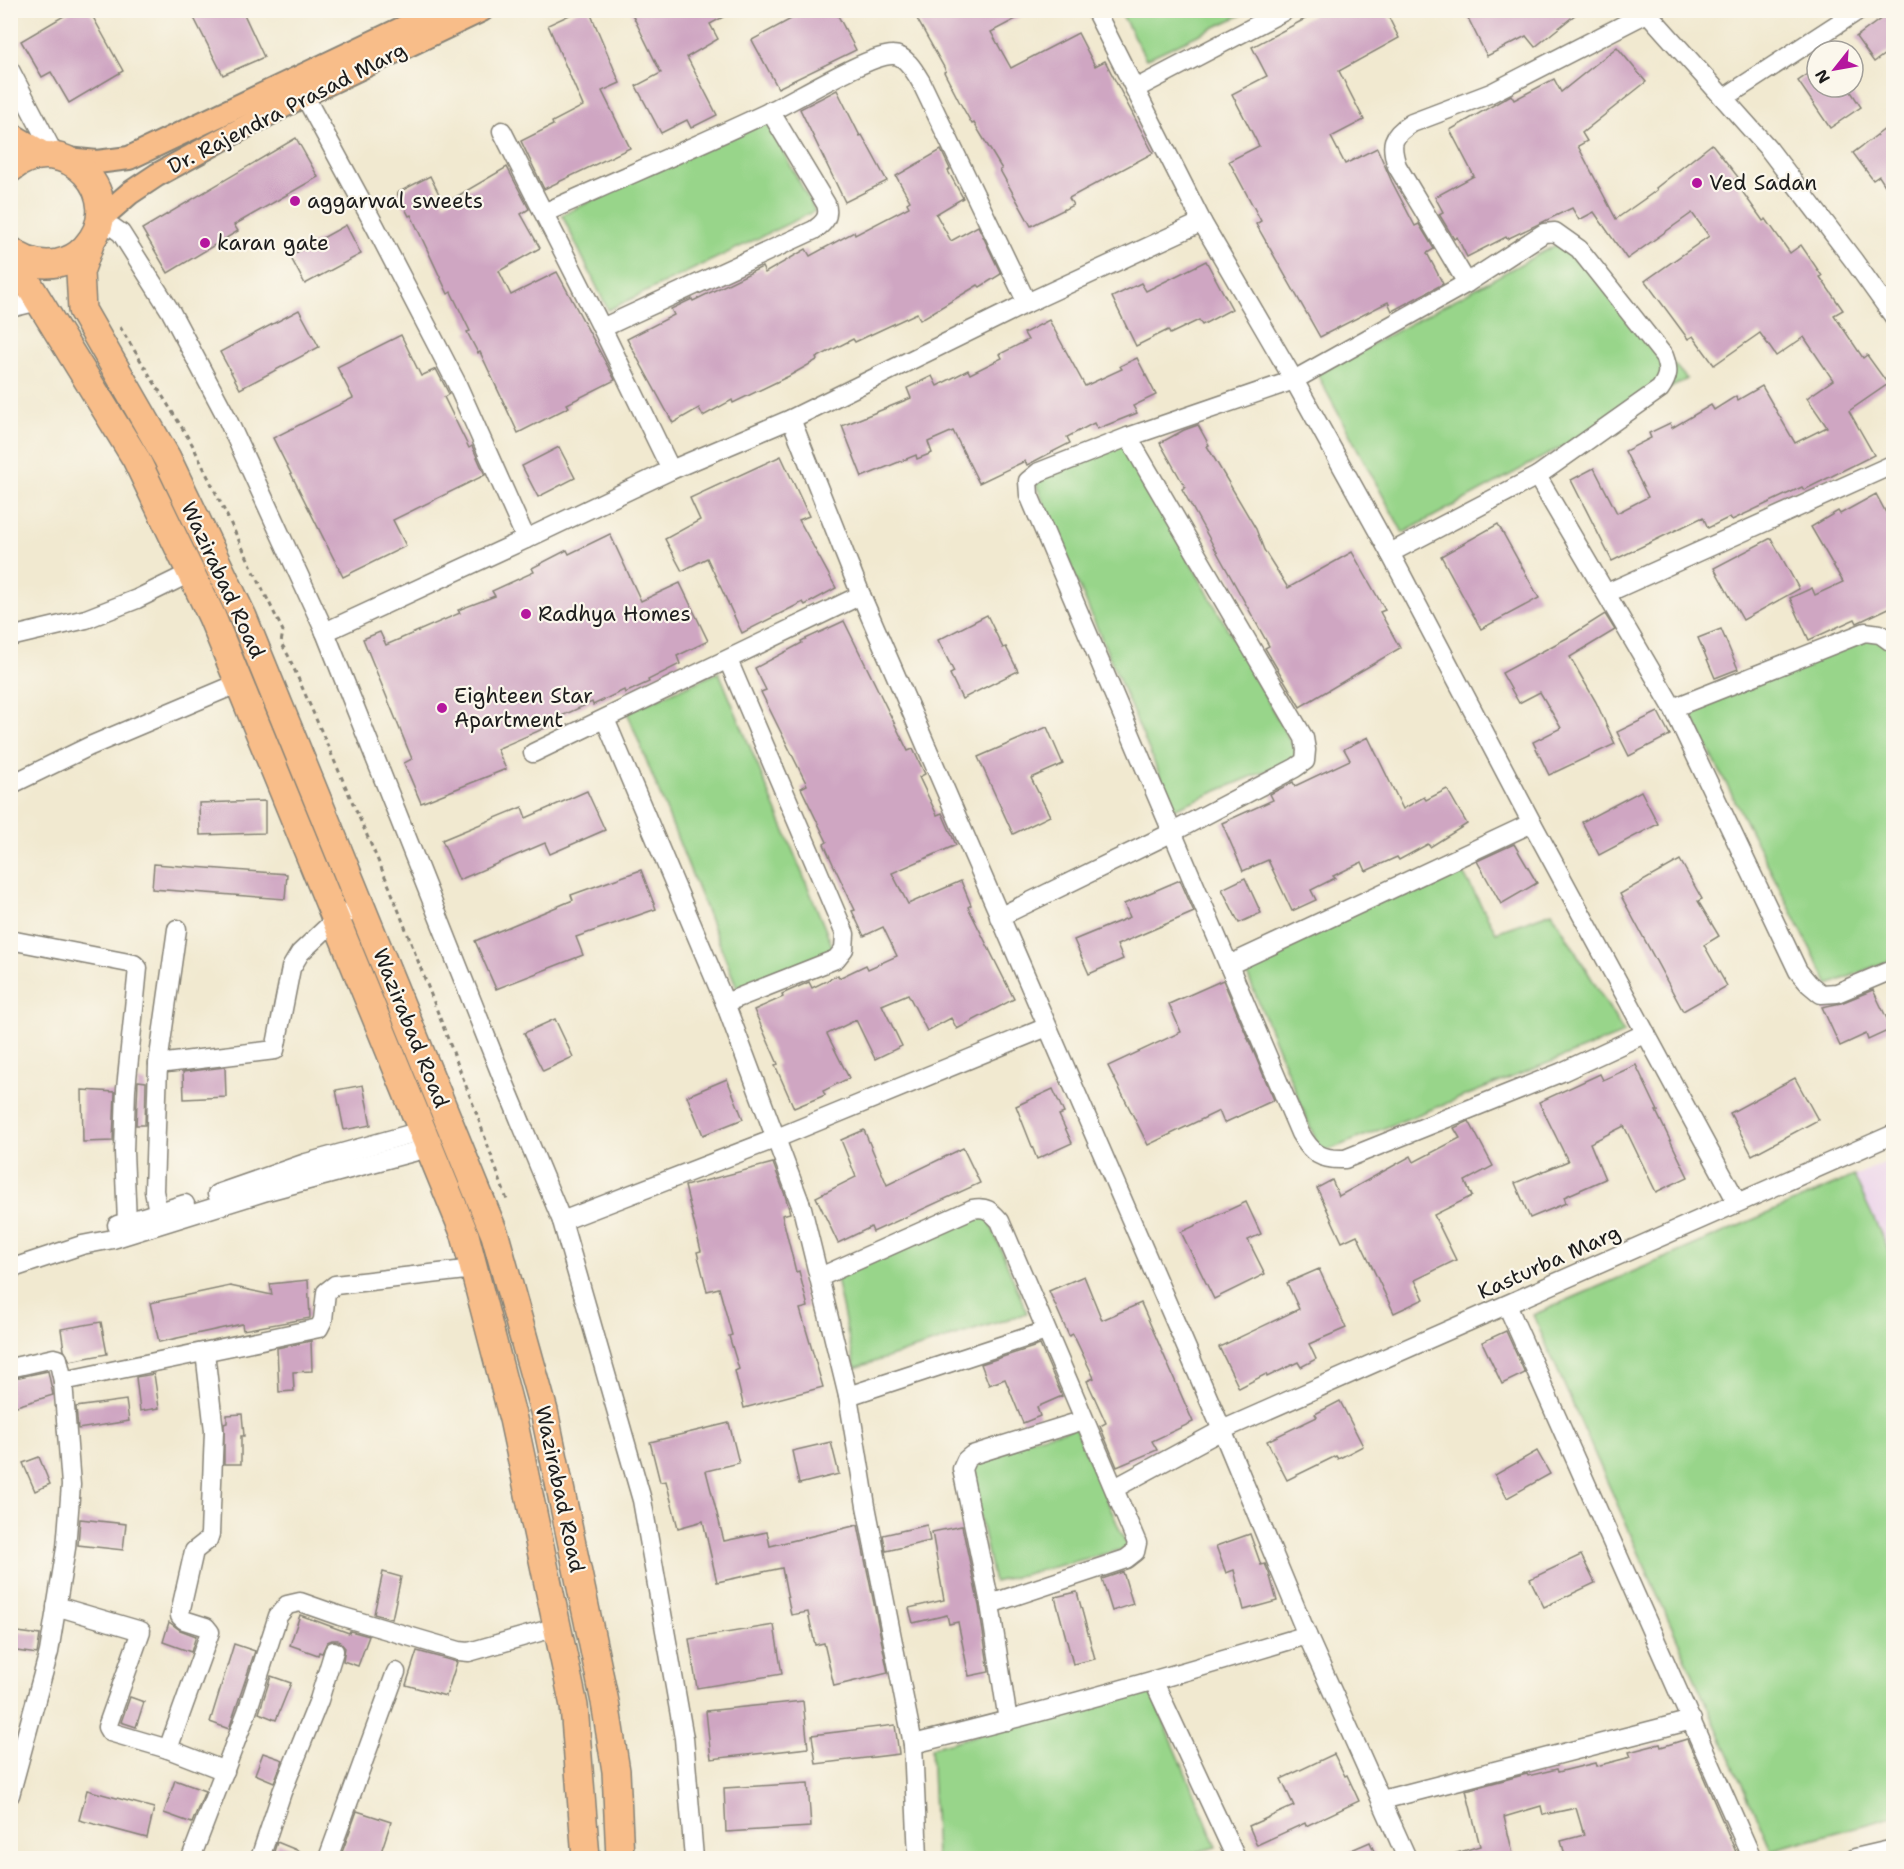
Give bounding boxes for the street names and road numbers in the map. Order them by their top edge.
street label: Dr. Rajendra Prasad Marg [163,36,411,180]
street label: Wazirabad Road [174,497,272,663]
street label: Wazirabad Road [366,944,456,1112]
street label: Kasturba Marg [1473,1218,1625,1306]
street label: Wazirabad Road [529,1403,591,1575]

